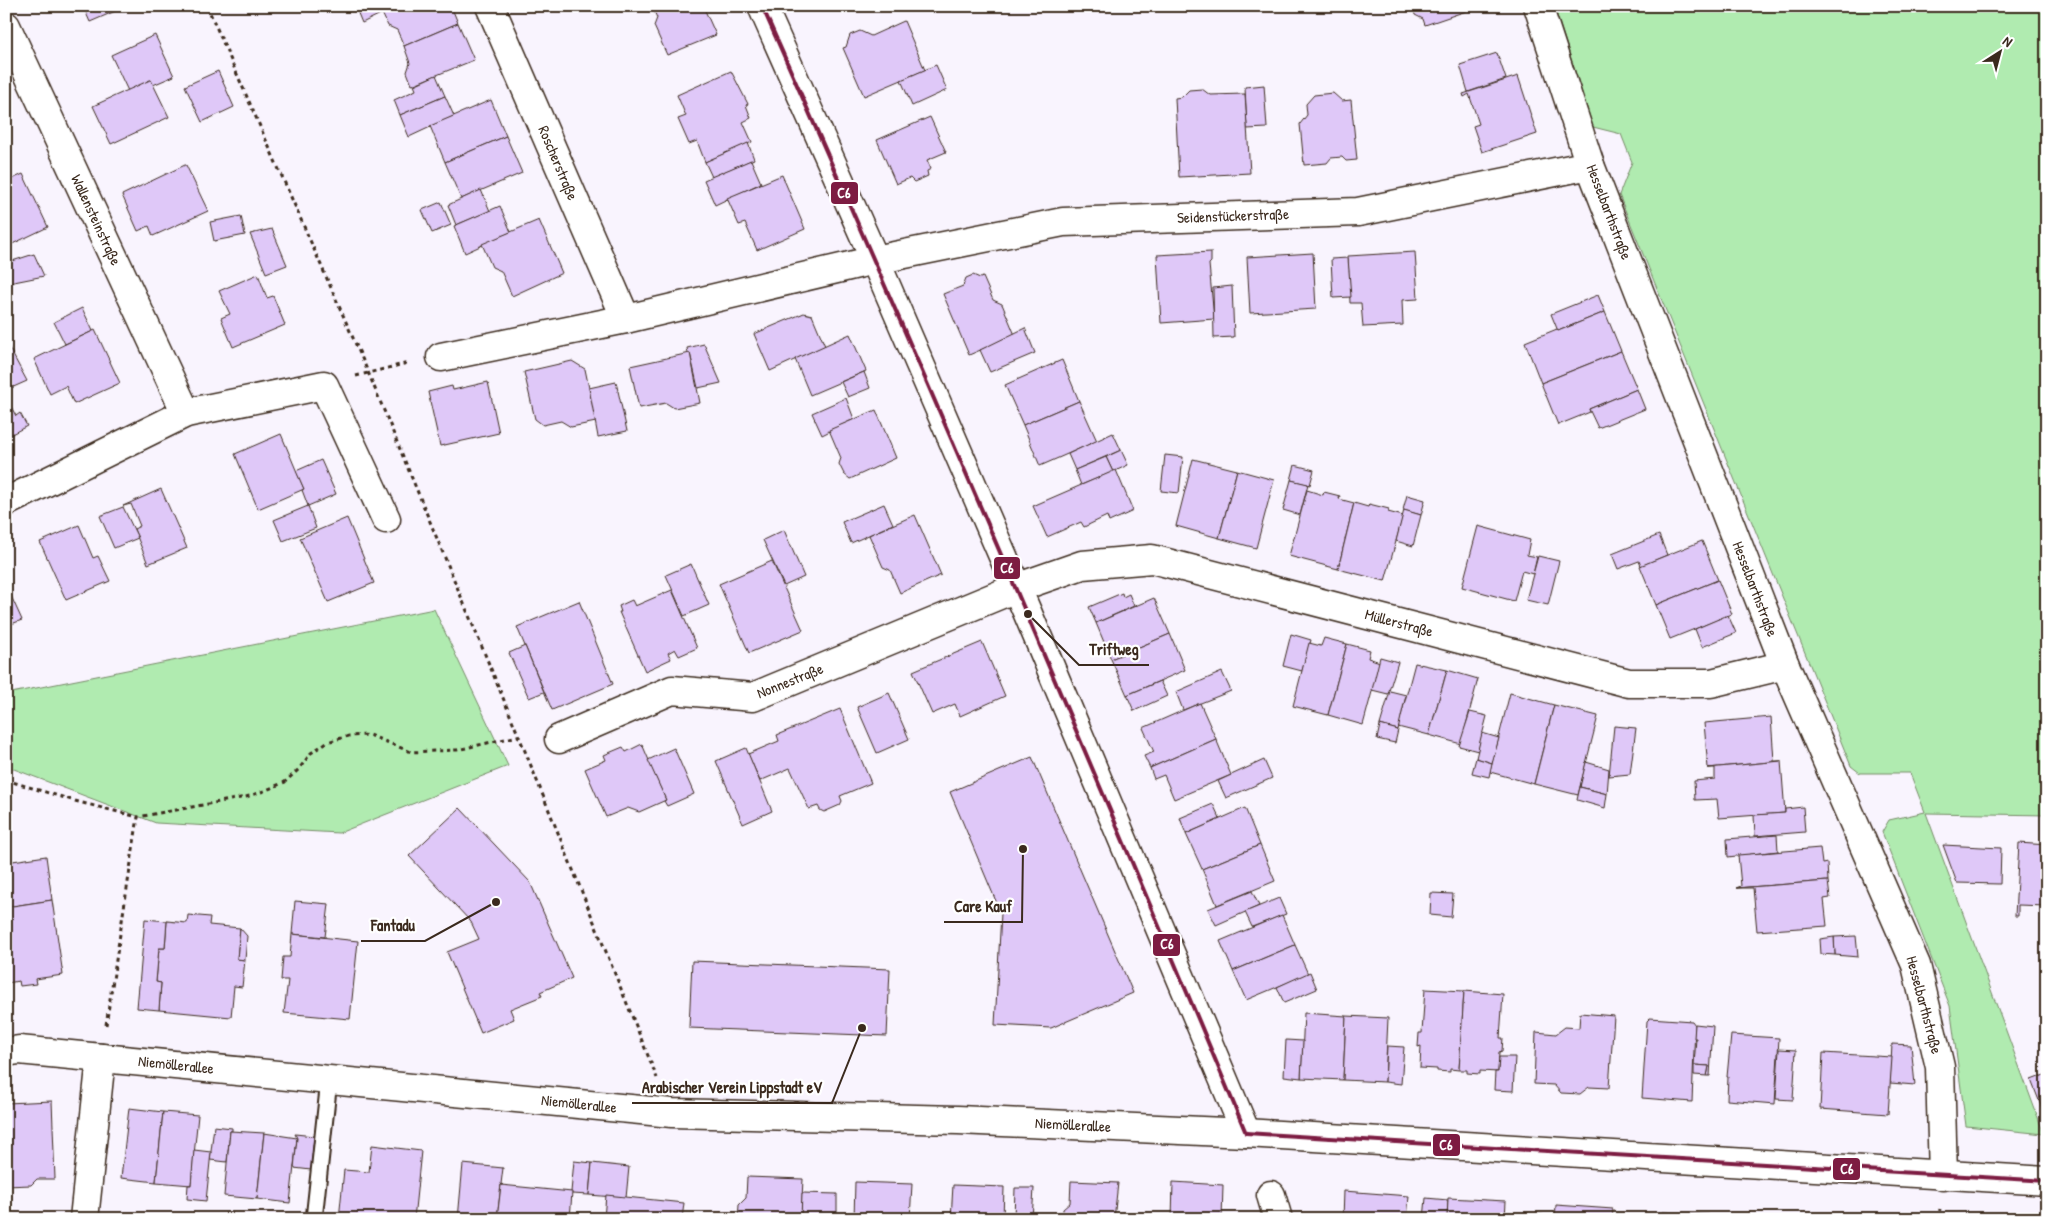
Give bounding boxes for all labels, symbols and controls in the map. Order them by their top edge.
north arrow [1976,28,2026,78]
text: N [1999,31,2017,51]
street label: Roscherstraße [533,122,584,203]
street label: Hesselbarthstraße [1582,161,1637,262]
street label: Wallensteinstraße [66,171,127,269]
line badge: C6 [830,181,859,205]
text: C6 [837,183,851,202]
street label: Seidenstückerstraße [1177,203,1289,228]
street label: Hesselbarthstraße [1728,538,1783,639]
line badge: C6 [993,556,1021,580]
text: C6 [1000,558,1014,577]
street label: Müllerstraße [1363,603,1435,642]
callout: Triftweg [1079,634,1149,665]
text: Triftweg [1088,638,1139,661]
street label: Nonnestraße [753,658,826,703]
callout: Care Kauf [944,891,1022,922]
text: Care Kauf [954,895,1012,917]
callout: Fantadu [361,910,425,941]
text: Fantadu [370,914,416,936]
line badge: C6 [1152,933,1181,957]
text: C6 [1160,934,1174,953]
street label: Hesselbarthstraße [1901,954,1948,1056]
street label: Niemöllerallee [137,1050,215,1079]
callout: Arabischer Verein Lippstadt eV [632,1072,832,1103]
text: Arabischer Verein Lippstadt eV [642,1076,823,1099]
street label: Niemöllerallee [540,1089,618,1118]
street label: Niemöllerallee [1034,1112,1112,1137]
line badge: C6 [1432,1133,1461,1157]
text: C6 [1439,1135,1453,1154]
line badge: C6 [1832,1157,1861,1181]
text: C6 [1840,1159,1854,1178]

